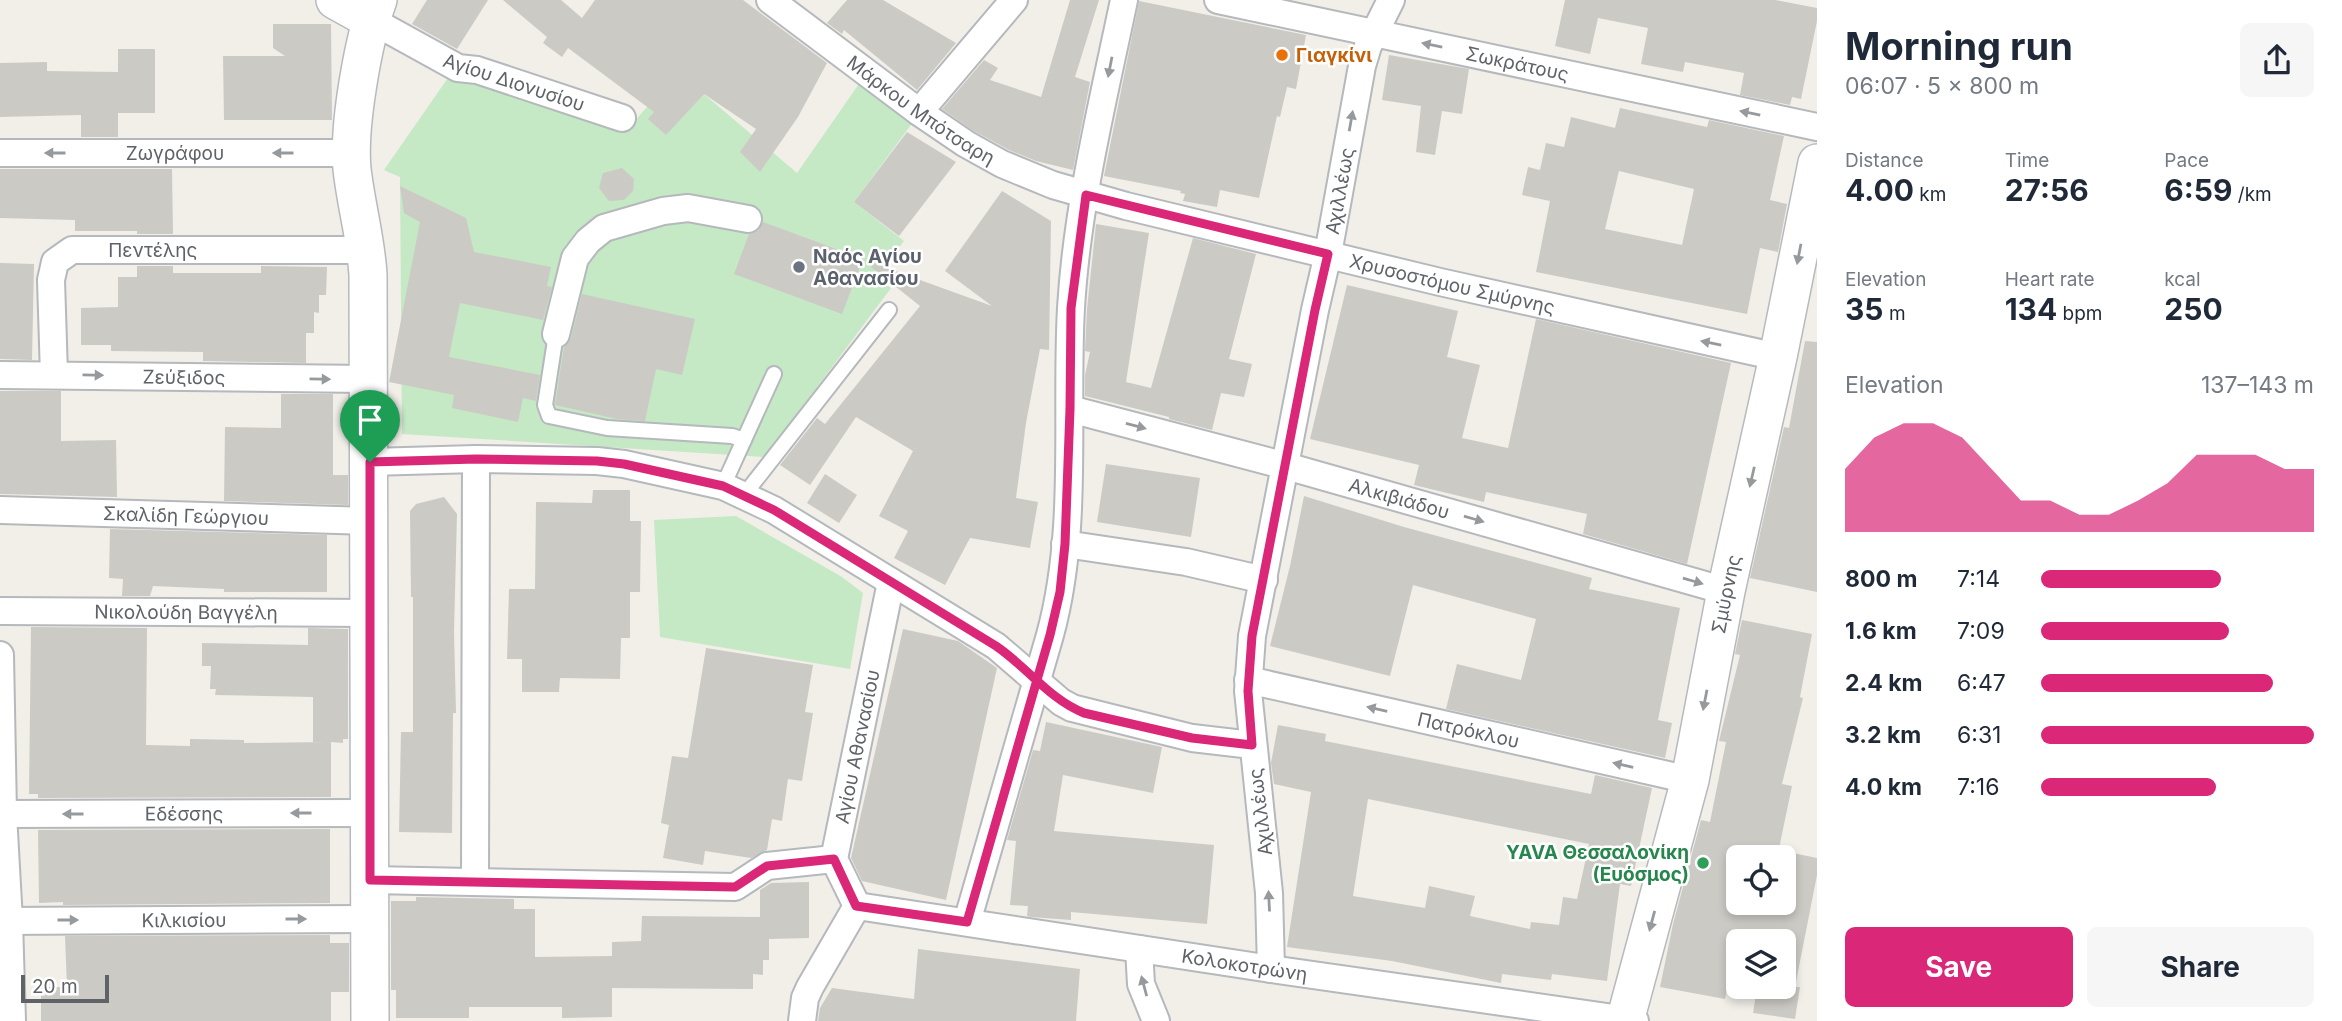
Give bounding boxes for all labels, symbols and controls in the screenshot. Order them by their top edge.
text: Morning run [1845,23,2073,69]
button: share [2240,23,2314,97]
one-way arrow [1421,40,1443,51]
street label: Σωκράτους [1464,42,1571,86]
place label: Γιαγκίνι [1296,44,1372,67]
marker: Γιαγκίνι [1274,47,1290,63]
street label: Αγίου Διονυσίου [440,49,587,116]
street label: Μάρκου Μπότσαρη [842,51,999,170]
one-way arrow [1105,56,1116,78]
text: 06:07 · 5 × 800 m [1845,72,2039,100]
one-way arrow [1739,107,1761,118]
one-way arrow [1346,110,1357,132]
street label: Ζωγράφου [126,142,224,165]
street label: Αχιλλέως [1321,146,1359,236]
one-way arrow [44,147,66,159]
one-way arrow [272,147,294,159]
text: Distance [1845,149,1923,172]
text: Time [2005,149,2049,172]
text: Pace [2164,149,2209,172]
text: 4.00 [1845,172,1914,208]
text: 27:56 [2005,172,2089,208]
text: 6:59 [2164,172,2233,208]
text: km [1914,183,1946,206]
text: /km [2233,183,2272,206]
street label: Πεντέλης [108,239,197,262]
one-way arrow [1793,243,1804,265]
place label: Ναός Αγίου Αθανασίου [813,245,922,290]
street label: Χρυσοστόμου Σμύρνης [1347,250,1557,319]
marker: Ναός Αγίου Αθανασίου [791,259,807,275]
text: Elevation [1845,268,1926,291]
text: Heart rate [2005,268,2095,291]
text: kcal [2164,268,2201,291]
text: 35 [1845,291,1884,327]
text: 134 [2005,291,2057,327]
text: 250 [2164,291,2223,327]
text: m [1884,302,1906,325]
text: bpm [2057,302,2103,325]
one-way arrow [1700,337,1722,348]
street label: Ζεύξιδος [143,366,225,389]
one-way arrow [82,369,104,381]
text: Elevation [1845,371,1944,399]
text: 137–143 m [2201,371,2314,399]
one-way arrow [309,373,331,384]
pin [340,390,400,462]
icon: arrive [351,401,389,439]
one-way arrow [1125,421,1147,432]
one-way arrow [1746,466,1757,488]
street label: Αλκιβιάδου [1346,473,1452,524]
street label: Σκαλίδη Γεώργιου [103,502,269,530]
one-way arrow [1463,515,1484,525]
street label: Σμύρνης [1707,553,1746,635]
text: 800 m [1845,565,1917,593]
text: 7:14 [1957,565,2000,593]
one-way arrow [1682,576,1704,587]
street label: Νικολούδη Βαγγέλη [94,601,278,625]
text: 1.6 km [1845,617,1917,645]
text: 7:09 [1957,617,2005,645]
street label: Αγίου Αθανασίου [831,668,885,826]
text: 2.4 km [1845,669,1923,697]
text: 6:47 [1957,669,2006,697]
one-way arrow [1699,689,1710,711]
one-way arrow [1366,703,1388,714]
street label: Πατρόκλου [1415,708,1521,753]
text: 3.2 km [1845,721,1921,749]
text: 6:31 [1957,721,2001,749]
one-way arrow [1612,759,1634,770]
street label: Αχιλλέως [1244,767,1277,857]
text: 4.0 km [1845,773,1922,801]
text: 7:16 [1957,773,2000,801]
street label: Εδέσσης [145,802,223,826]
one-way arrow [290,807,312,819]
one-way arrow [62,808,84,820]
place label: YAVA Θεσσαλονίκη (Ευόσμος) [1506,841,1689,886]
map controls [1726,845,1796,999]
button: locate [1726,845,1796,915]
marker: YAVA Θεσσαλονίκη (Ευόσμος) [1695,855,1711,871]
one-way arrow [1264,890,1275,912]
street label: Κιλκισίου [141,909,227,932]
one-way arrow [1646,910,1657,932]
one-way arrow [285,913,307,925]
one-way arrow [57,914,79,926]
button: Save [1845,927,2073,1007]
button: Share [2087,927,2314,1007]
button: layers [1726,929,1796,999]
street label: Κολοκοτρώνη [1180,945,1309,986]
scale bar [21,972,108,1004]
text: 20 m [32,975,78,998]
one-way arrow [1138,975,1148,996]

